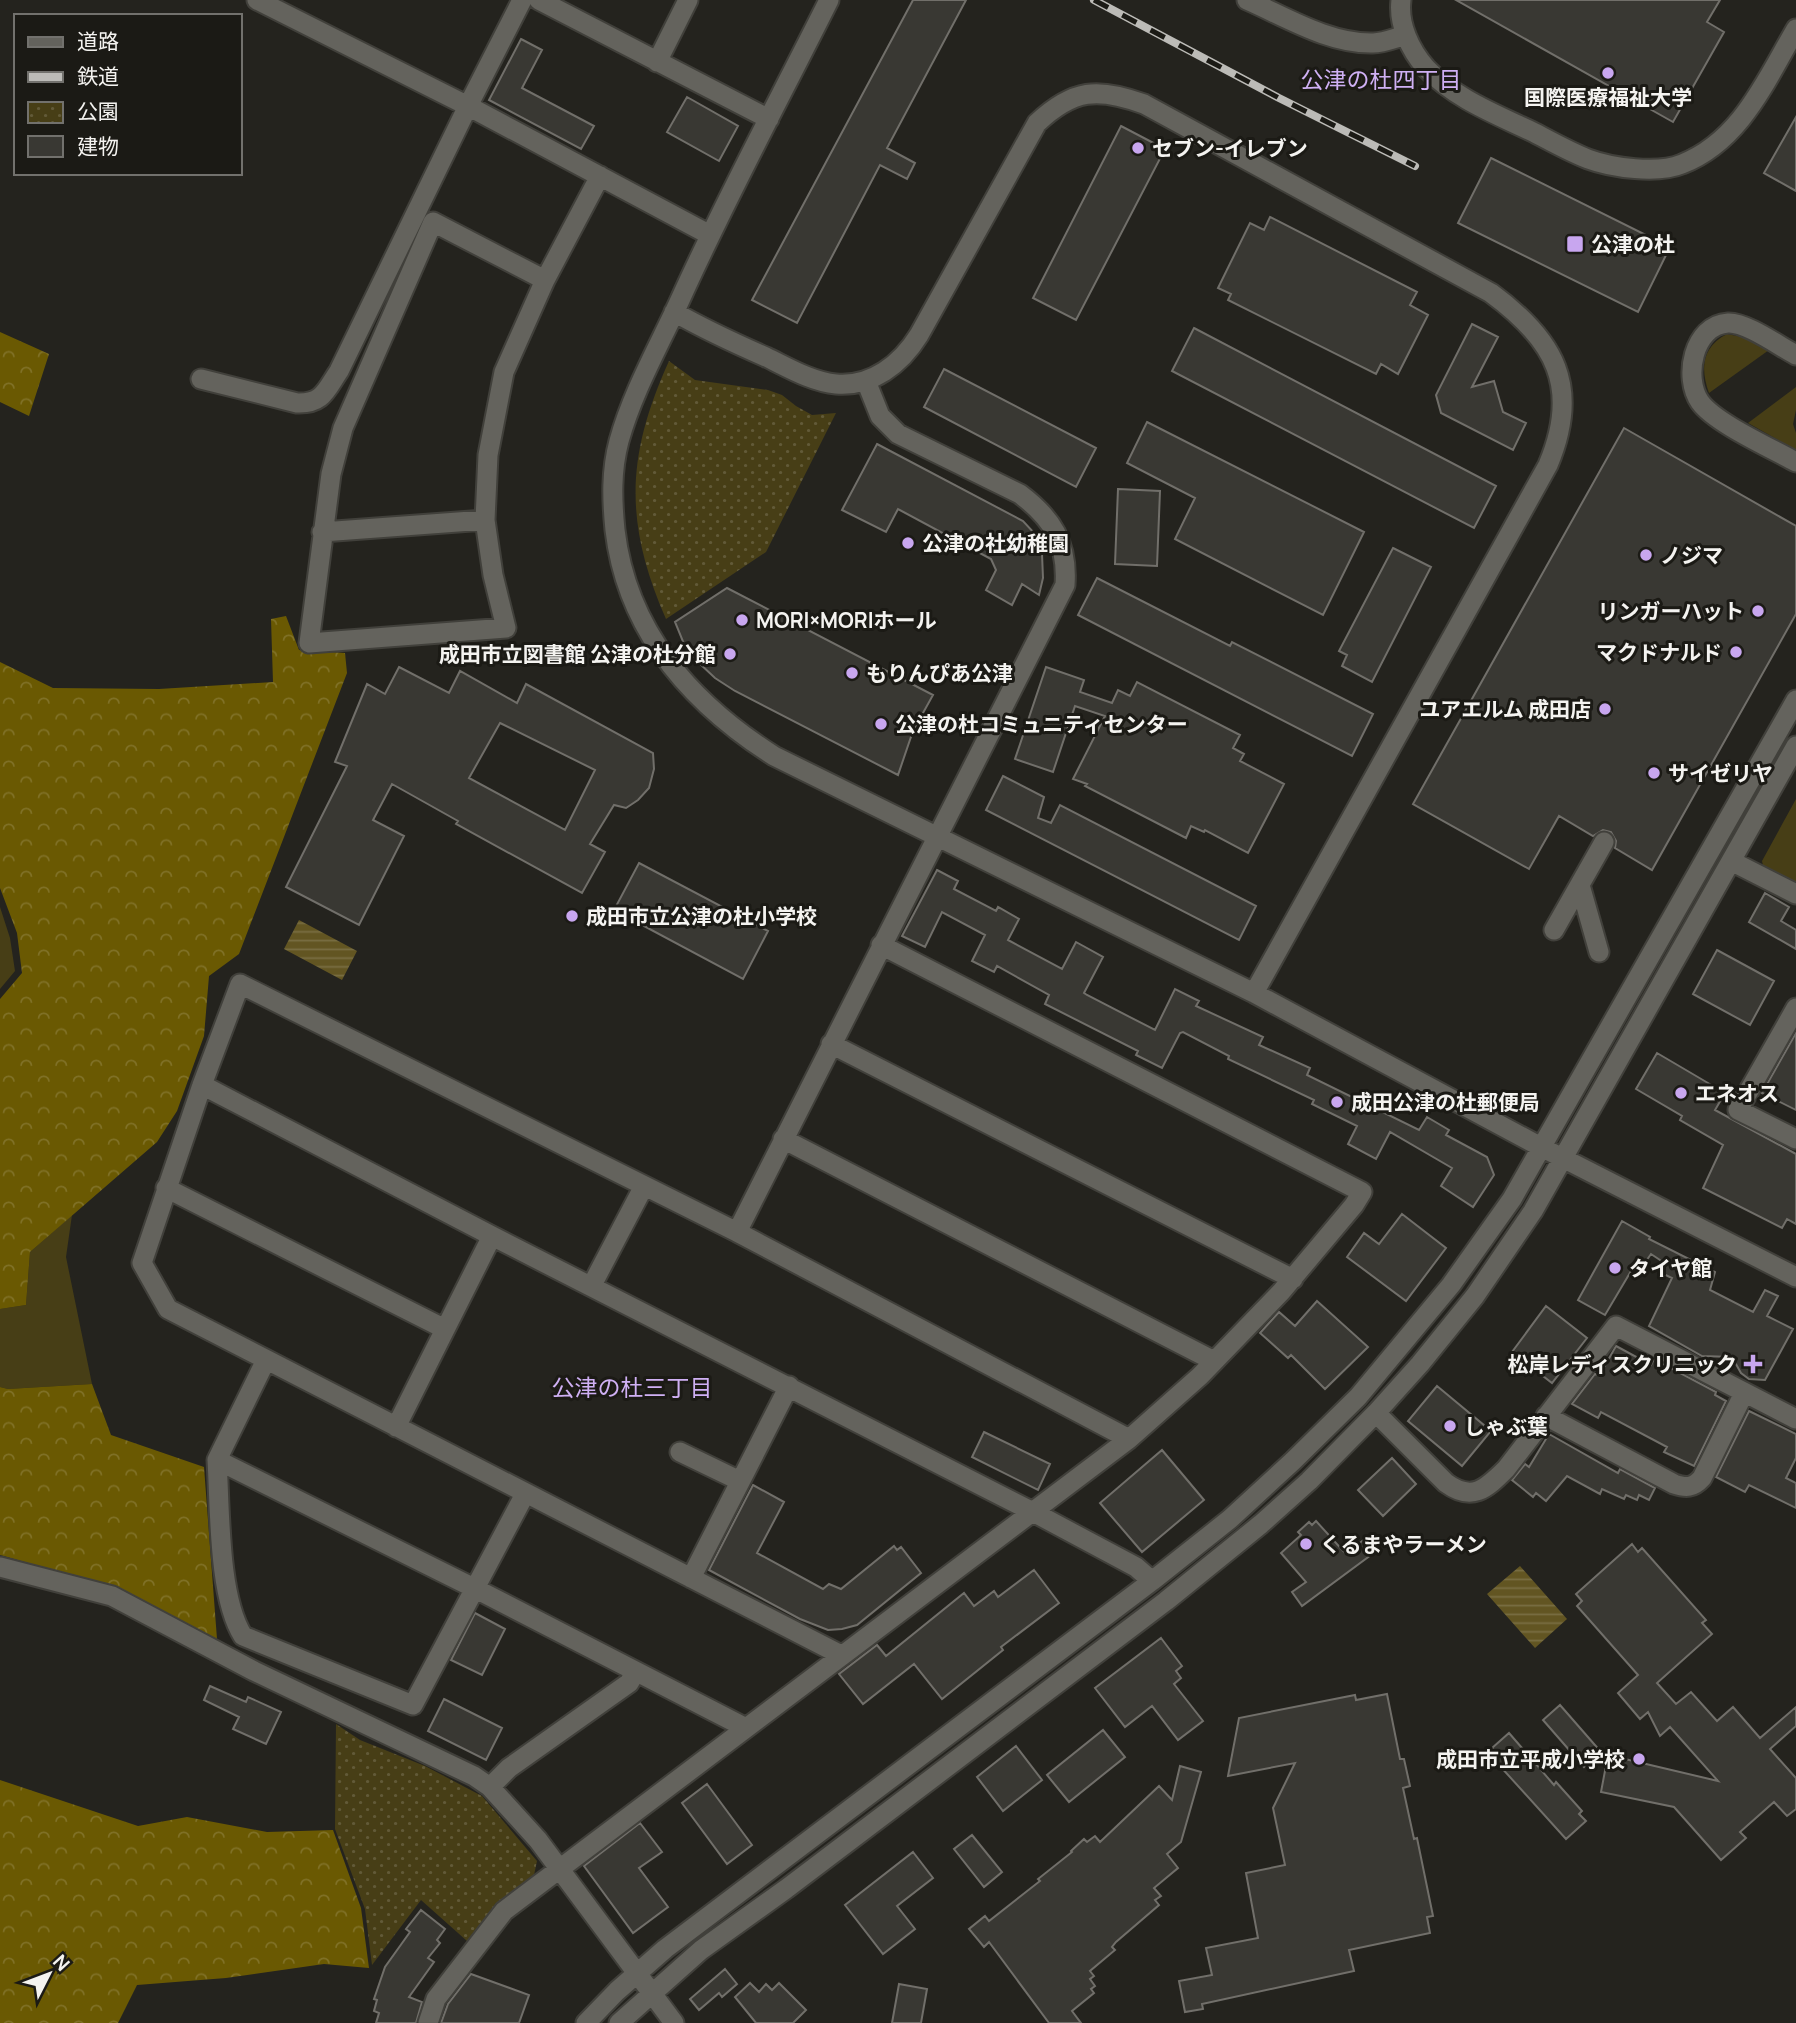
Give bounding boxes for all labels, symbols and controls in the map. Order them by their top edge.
legend [14,14,242,175]
text: 道路 [77,27,119,55]
text: 鉄道 [77,62,119,90]
district label: 公津の杜四丁目 [1301,63,1462,95]
marker: 国際医療福祉大学 [1600,65,1616,81]
place label: 国際医療福祉大学 [1524,83,1692,111]
text: 公園 [77,97,119,125]
text: 建物 [77,132,119,160]
place label: セブン-イレブン [1152,134,1308,162]
marker: セブン-イレブン [1130,140,1146,156]
place label: 公津の杜 [1591,230,1675,258]
marker: 公津の杜 [1565,234,1585,254]
place label: 公津の社幼稚園 [922,529,1069,557]
marker: 公津の社幼稚園 [900,535,916,551]
place label: ノジマ [1660,541,1723,569]
marker: ノジマ [1638,547,1654,563]
place label: リンガーハット [1597,597,1744,625]
marker: リンガーハット [1750,603,1766,619]
place label: MORI×MORIホール [756,606,937,634]
marker: MORI×MORIホール [734,612,750,628]
place label: マクドナルド [1596,638,1722,666]
place label: 成田市立図書館 公津の杜分館 [439,640,716,668]
marker: マクドナルド [1728,644,1744,660]
marker: 成田市立図書館 公津の杜分館 [722,646,738,662]
place label: もりんぴあ公津 [866,659,1013,687]
marker: もりんぴあ公津 [844,665,860,681]
place label: ユアエルム 成田店 [1419,695,1591,723]
marker: ユアエルム 成田店 [1597,701,1613,717]
place label: 公津の杜コミュニティセンター [895,710,1188,738]
marker: 公津の杜コミュニティセンター [873,716,889,732]
place label: サイゼリヤ [1668,759,1773,787]
marker: サイゼリヤ [1646,765,1662,781]
place label: 成田市立公津の杜小学校 [586,902,817,930]
marker: 成田市立公津の杜小学校 [564,908,580,924]
place label: エネオス [1695,1079,1779,1107]
marker: エネオス [1673,1085,1689,1101]
place label: 成田公津の杜郵便局 [1351,1088,1540,1116]
marker: 成田公津の杜郵便局 [1329,1094,1345,1110]
place label: タイヤ館 [1629,1254,1712,1282]
marker: タイヤ館 [1607,1260,1623,1276]
place label: 松岸レディスクリニック [1507,1350,1737,1378]
marker: 松岸レディスクリニック [1743,1354,1763,1374]
district label: 公津の杜三丁目 [552,1371,713,1403]
place label: しゃぶ葉 [1464,1412,1548,1440]
marker: しゃぶ葉 [1442,1418,1458,1434]
place label: くるまやラーメン [1320,1530,1487,1558]
marker: くるまやラーメン [1298,1536,1314,1552]
place label: 成田市立平成小学校 [1436,1745,1625,1773]
marker: 成田市立平成小学校 [1631,1751,1647,1767]
north arrow [14,1939,84,2009]
text: N [47,1949,76,1976]

